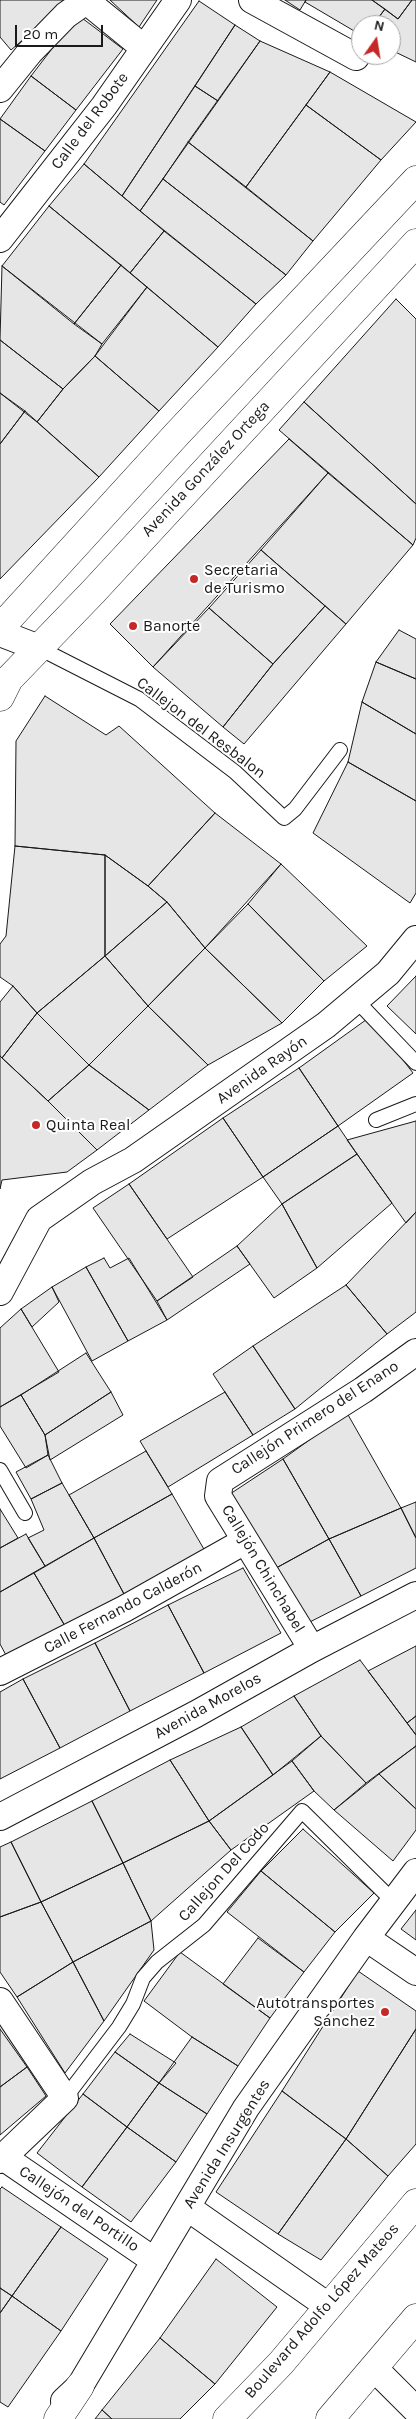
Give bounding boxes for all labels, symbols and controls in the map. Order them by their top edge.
scale bar [18,15,105,47]
north arrow [351,15,401,65]
text: N [372,16,386,35]
text: 20 m [23,25,58,43]
street label: Calle del Robote [47,69,133,173]
street label: Avenida González Ortega [138,397,274,541]
place label: Secretaria de Turismo [204,560,285,598]
marker: Secretaria de Turismo [188,573,200,585]
place label: Banorte [143,616,200,636]
marker: Banorte [127,620,139,632]
street label: Callejon del Resbalon [133,673,269,783]
street label: Avenida Rayón [213,1032,311,1108]
place label: Quinta Real [46,1115,130,1135]
marker: Quinta Real [30,1119,42,1131]
street label: Callejón Primero del Enano [228,1357,402,1479]
street label: Callejón Chinchabel [217,1502,309,1636]
street label: Calle Fernando Calderón [41,1558,205,1658]
street label: Avenida Morelos [151,1669,265,1743]
street label: Callejon Del Codo [174,1818,274,1926]
place label: Autotransportes Sánchez [256,1993,375,2031]
marker: Autotransportes Sánchez [379,2006,391,2018]
street label: Avenida Insurgentes [179,2076,275,2212]
street label: Callejón del Portillo [15,2162,143,2256]
street label: Boulevard Adolfo López Mateos [241,2219,403,2403]

